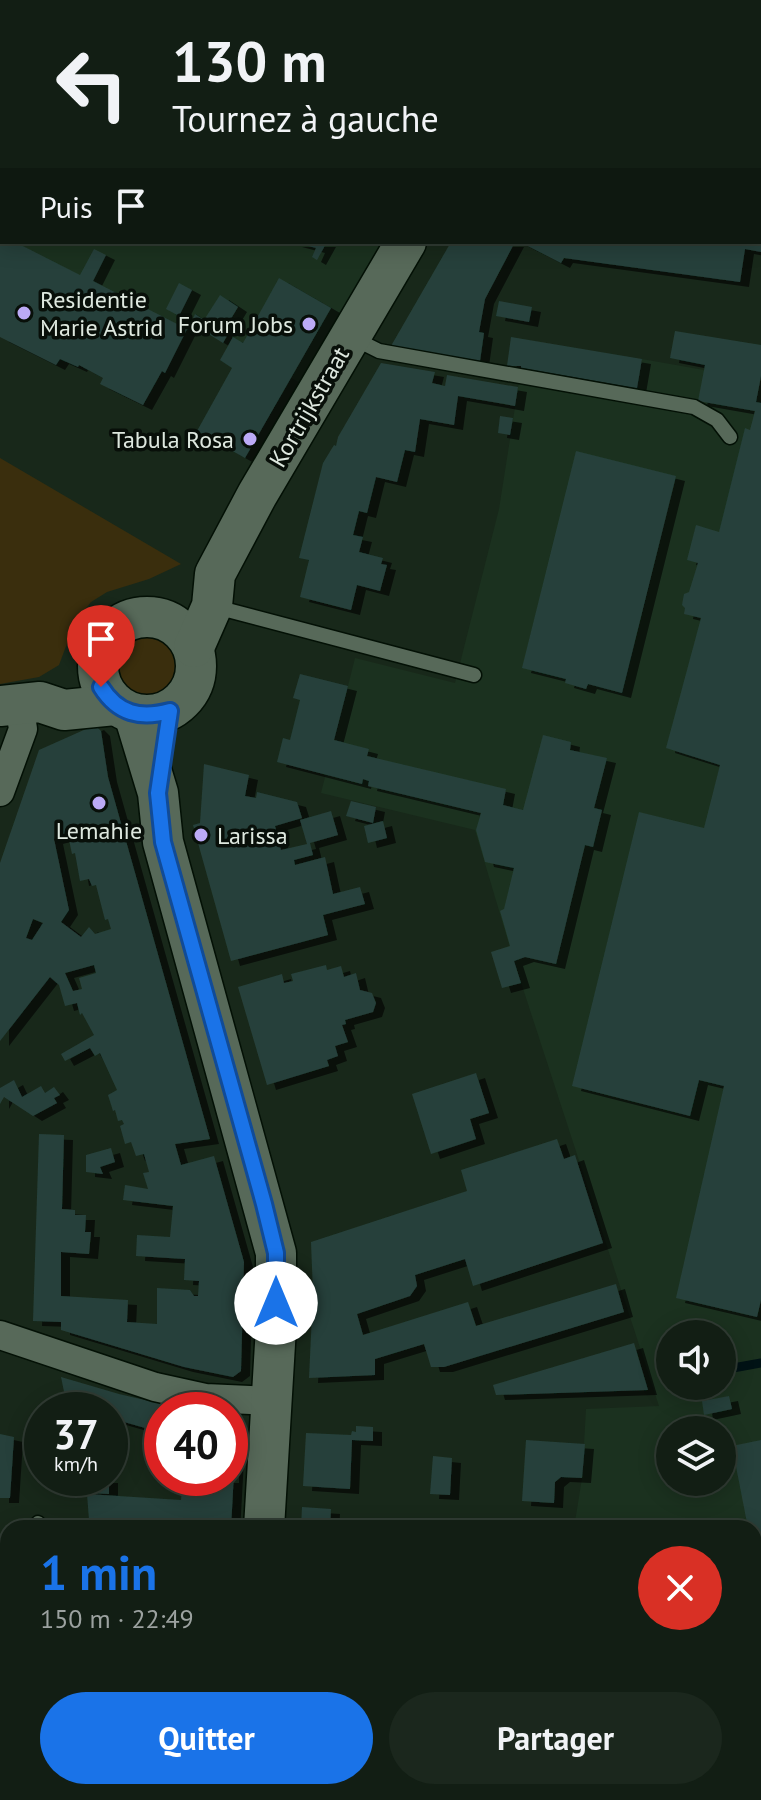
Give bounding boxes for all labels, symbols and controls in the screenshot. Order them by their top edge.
text: 130 m [172,25,327,97]
icon: left [40,32,144,136]
text: Tournez à gauche [172,95,439,142]
icon: arrive [109,184,153,228]
text: Puis [40,187,93,226]
place label: Residentie Marie Astrid [40,284,163,343]
marker: Residentie Marie Astrid [15,304,33,322]
place label: Forum Jobs [178,309,293,340]
marker: Forum Jobs [300,315,318,333]
street label: Kortrijkstraat [262,341,356,473]
place label: Tabula Rosa [112,424,234,455]
marker: Tabula Rosa [241,430,259,448]
pin [67,605,135,687]
icon: arrive [79,617,123,661]
marker: Lemahie [90,794,108,812]
place label: Lemahie [56,815,142,846]
place label: Larissa [217,820,288,851]
marker: Larissa [192,826,210,844]
position arrow [234,1261,318,1345]
map controls [656,1320,736,1496]
button: sound [656,1320,736,1400]
speed limit sign: 40 [144,1392,248,1496]
text: 37 [53,1408,99,1460]
button: layers [656,1416,736,1496]
text: km/h [54,1451,98,1477]
text: 1 min [40,1541,157,1603]
button: close [638,1546,722,1630]
text: 150 m · 22:49 [40,1602,194,1635]
button: Quitter [40,1692,373,1784]
button: Partager [389,1692,722,1784]

